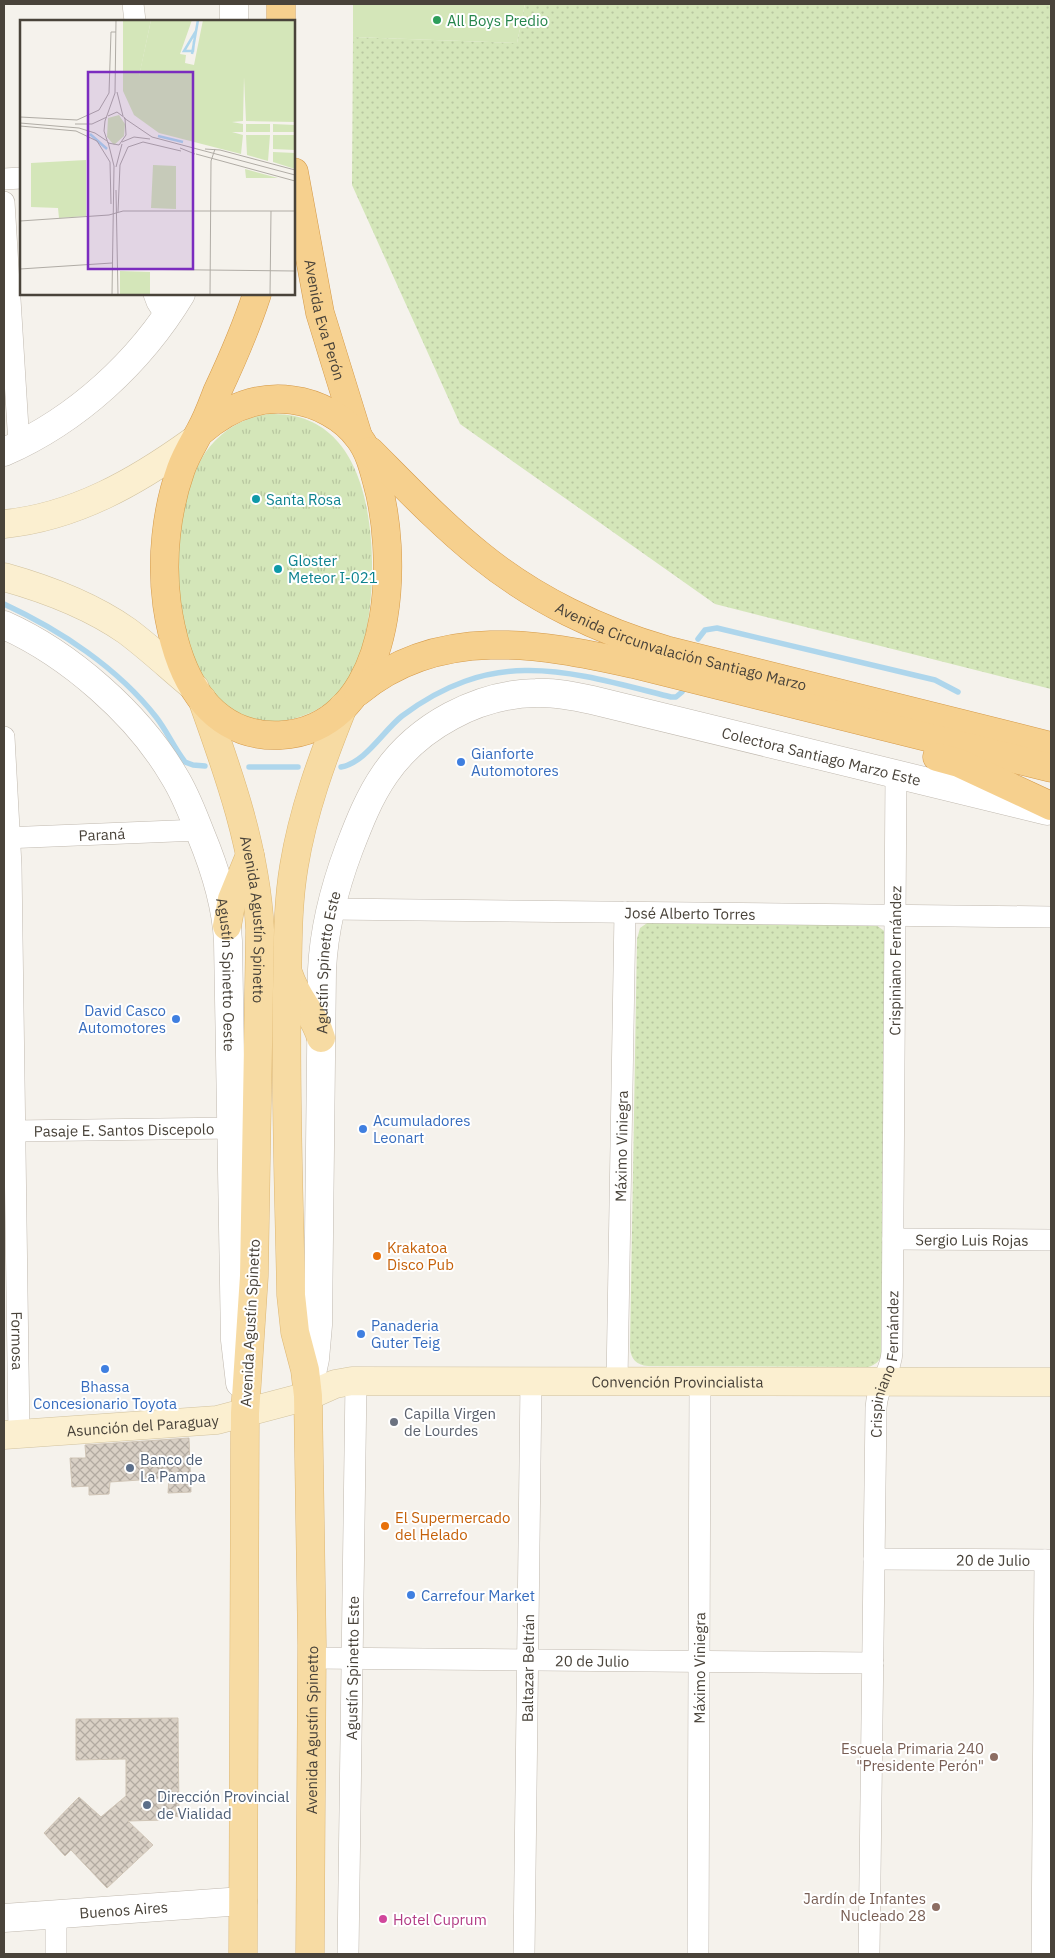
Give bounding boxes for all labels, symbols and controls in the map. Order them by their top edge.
place label: All Boys Predio [447,11,548,30]
marker: All Boys Predio [431,14,443,26]
inset map [20,20,295,295]
street label: Avenida Eva Perón [301,258,350,383]
place label: Santa Rosa [266,490,341,509]
marker: Santa Rosa [250,493,262,505]
place label: Gloster Meteor I-021 [288,551,378,587]
marker: Gloster Meteor I-021 [272,563,284,575]
street label: Avenida Circunvalación Santiago Marzo [552,597,809,694]
street label: Colectora Santiago Marzo Este [720,723,923,789]
place label: Gianforte Automotores [471,744,559,780]
marker: Gianforte Automotores [455,756,467,768]
street label: Paraná [78,824,126,844]
street label: Avenida Agustín Spinetto [236,834,270,1003]
street label: Crispiniano Fernández [885,886,905,1036]
street label: Agustín Spinetto Este [312,889,344,1034]
street label: Agustín Spinetto Oeste [213,896,239,1052]
street label: José Alberto Torres [624,903,756,923]
place label: David Casco Automotores [78,1001,166,1037]
marker: David Casco Automotores [170,1013,182,1025]
street label: Máximo Viniegra [611,1090,631,1202]
place label: Acumuladores Leonart [373,1111,470,1147]
street label: Pasaje E. Santos Discepolo [34,1119,214,1140]
marker: Acumuladores Leonart [357,1123,369,1135]
street label: Sergio Luis Rojas [915,1230,1029,1249]
street label: Avenida Agustín Spinetto [236,1238,264,1408]
place label: Krakatoa Disco Pub [387,1238,454,1274]
marker: Krakatoa Disco Pub [371,1250,383,1262]
street label: Crispiniano Fernández [866,1291,902,1438]
street label: Formosa [8,1311,28,1370]
place label: Panaderia Guter Teig [371,1316,440,1352]
marker: Panaderia Guter Teig [355,1328,367,1340]
marker: Bhassa Concesionario Toyota [99,1363,111,1375]
street label: Convención Provincialista [592,1372,764,1391]
place label: Bhassa Concesionario Toyota [33,1377,177,1413]
place label: Capilla Virgen de Lourdes [404,1404,496,1440]
street label: Asunción del Paraguay [66,1410,220,1440]
marker: Capilla Virgen de Lourdes [388,1416,400,1428]
place label: Banco de La Pampa [140,1450,206,1486]
marker: Banco de La Pampa [124,1462,136,1474]
place label: El Supermercado del Helado [395,1508,510,1544]
marker: El Supermercado del Helado [379,1520,391,1532]
street label: 20 de Julio [956,1550,1030,1569]
place label: Carrefour Market [421,1586,535,1605]
marker: Carrefour Market [405,1589,417,1601]
street label: Agustín Spinetto Este [341,1596,362,1740]
street label: Máximo Viniegra [689,1612,709,1724]
street label: Baltazar Beltrán [517,1614,538,1722]
street label: Avenida Agustín Spinetto [301,1646,321,1814]
street label: 20 de Julio [555,1651,629,1670]
place label: Escuela Primaria 240 "Presidente Perón" [841,1739,984,1775]
marker: Escuela Primaria 240 "Presidente Perón" [988,1751,1000,1763]
place label: Dirección Provincial de Vialidad [157,1787,289,1823]
marker: Dirección Provincial de Vialidad [141,1799,153,1811]
place label: Jardín de Infantes Nucleado 28 [803,1889,926,1925]
street label: Buenos Aires [79,1897,169,1922]
marker: Jardín de Infantes Nucleado 28 [930,1901,942,1913]
place label: Hotel Cuprum [393,1910,487,1929]
marker: Hotel Cuprum [377,1913,389,1925]

